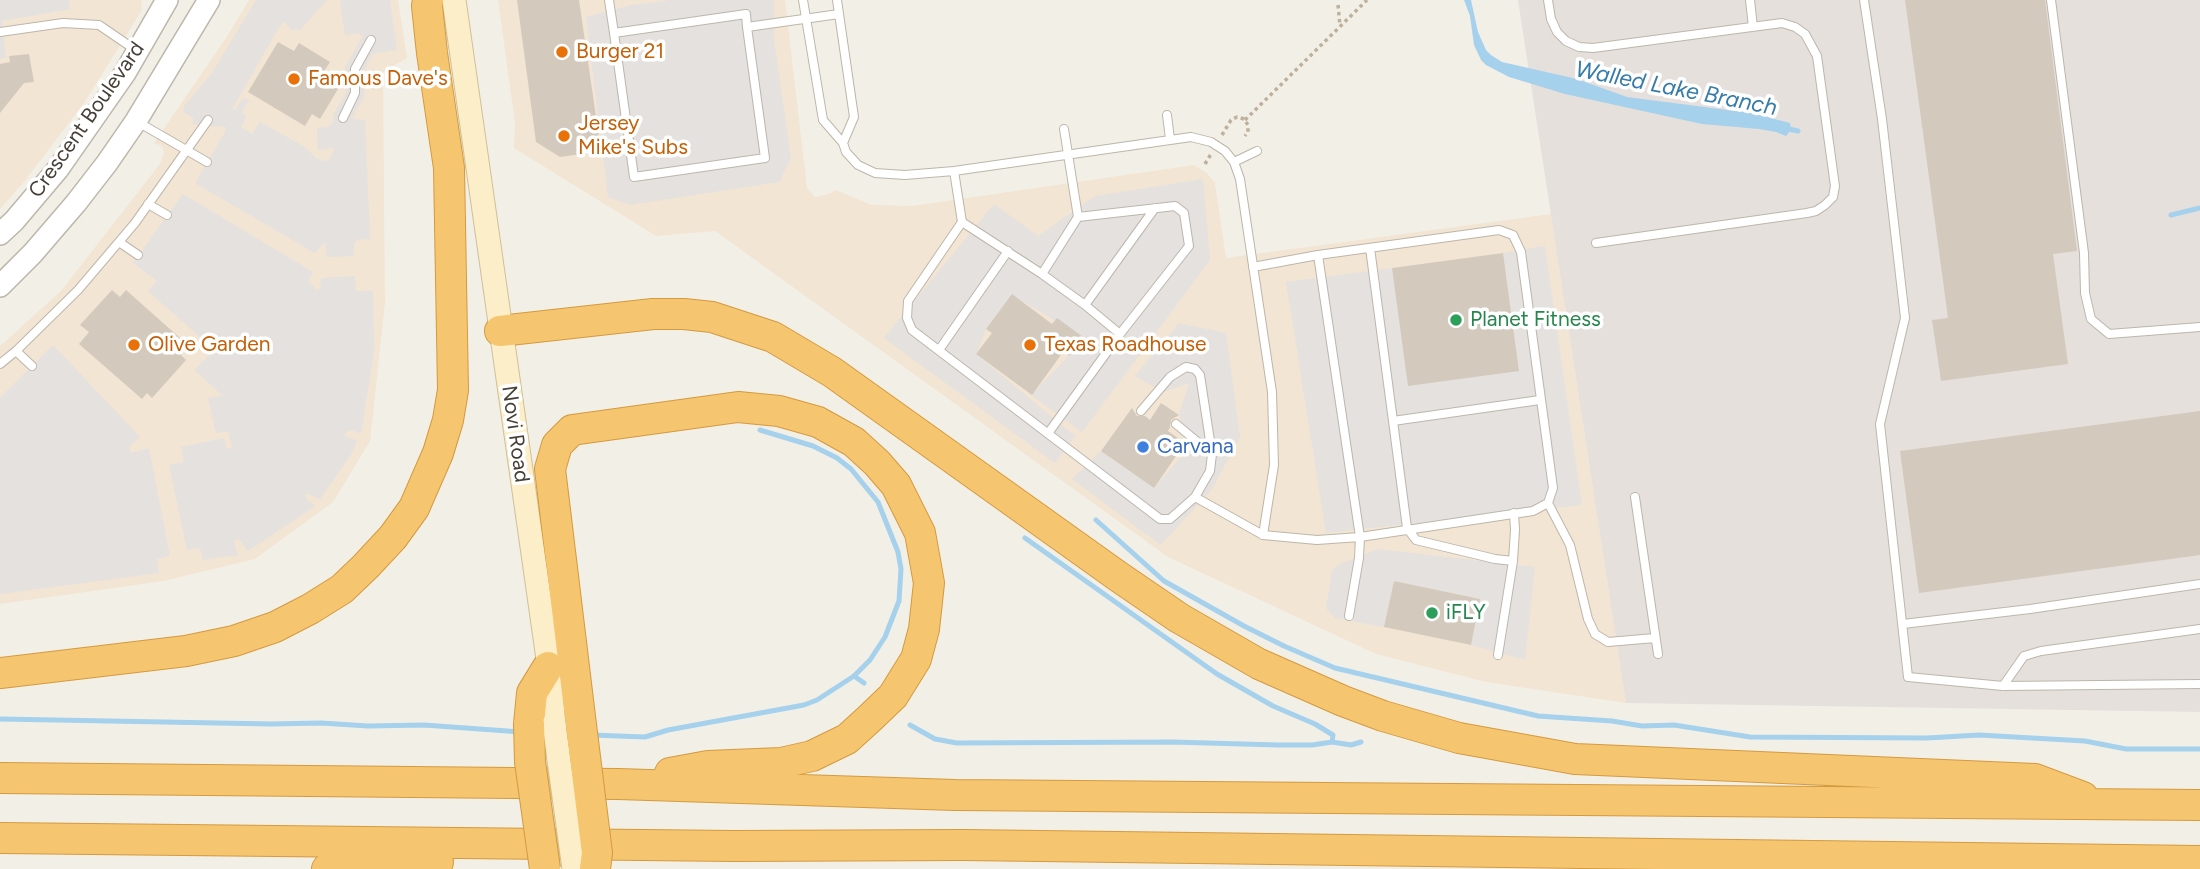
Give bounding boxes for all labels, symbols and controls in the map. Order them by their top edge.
street label: Crescent Boulevard [24,37,150,203]
place label: Burger 21 [576,39,664,65]
marker: Burger 21 [554,44,570,60]
water label: Walled Lake Branch [1573,56,1779,122]
place label: Famous Dave's [308,66,448,92]
marker: Famous Dave's [286,71,302,87]
place label: Jersey Mike's Subs [578,111,688,161]
marker: Jersey Mike's Subs [556,128,572,144]
place label: Planet Fitness [1470,307,1601,333]
marker: Planet Fitness [1448,312,1464,328]
place label: Olive Garden [148,332,270,358]
place label: Texas Roadhouse [1044,332,1206,358]
marker: Olive Garden [126,337,142,353]
marker: Texas Roadhouse [1022,337,1038,353]
street label: Novi Road [496,384,534,484]
place label: Carvana [1157,434,1234,460]
marker: Carvana [1135,439,1151,455]
place label: iFLY [1446,600,1486,626]
marker: iFLY [1424,605,1440,621]

